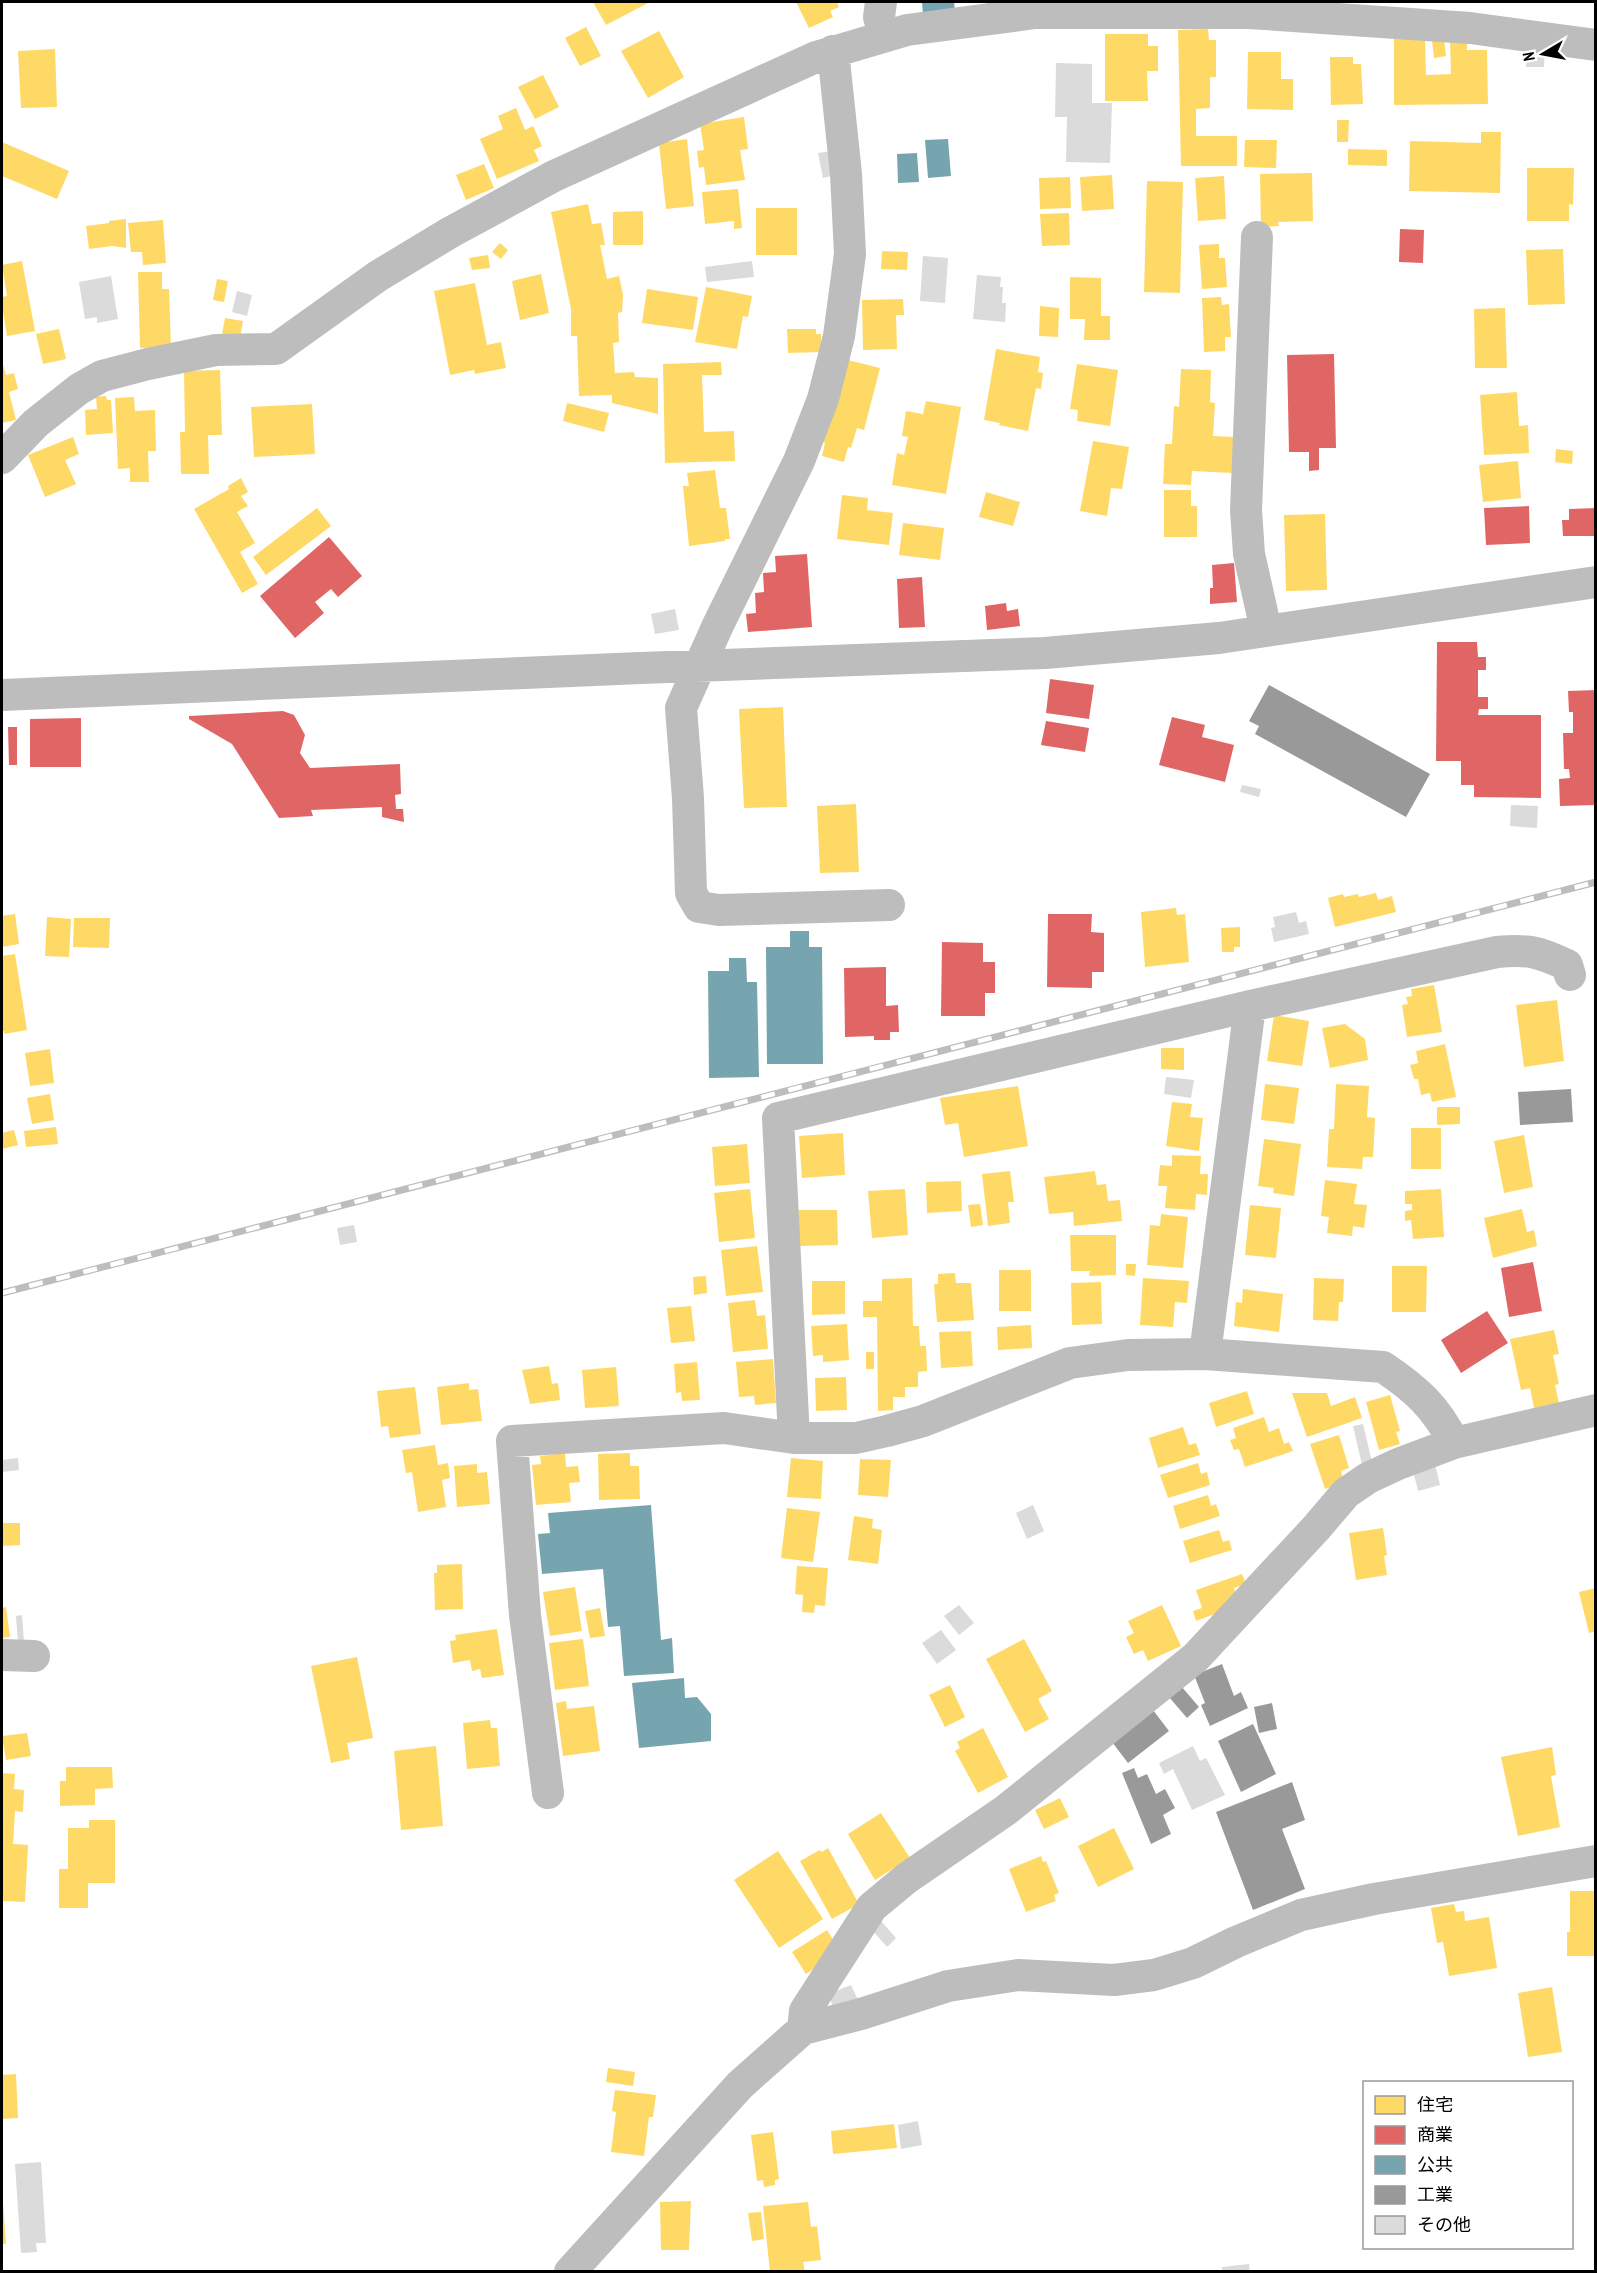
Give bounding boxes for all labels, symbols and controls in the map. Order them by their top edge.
north arrow [1513,24,1573,84]
text: N [1518,51,1539,63]
legend [1363,2081,1573,2249]
text: 住宅 [1417,2093,1453,2116]
text: 商業 [1417,2123,1453,2146]
text: 公共 [1417,2153,1453,2176]
text: 工業 [1417,2183,1453,2206]
text: その他 [1417,2213,1471,2236]

